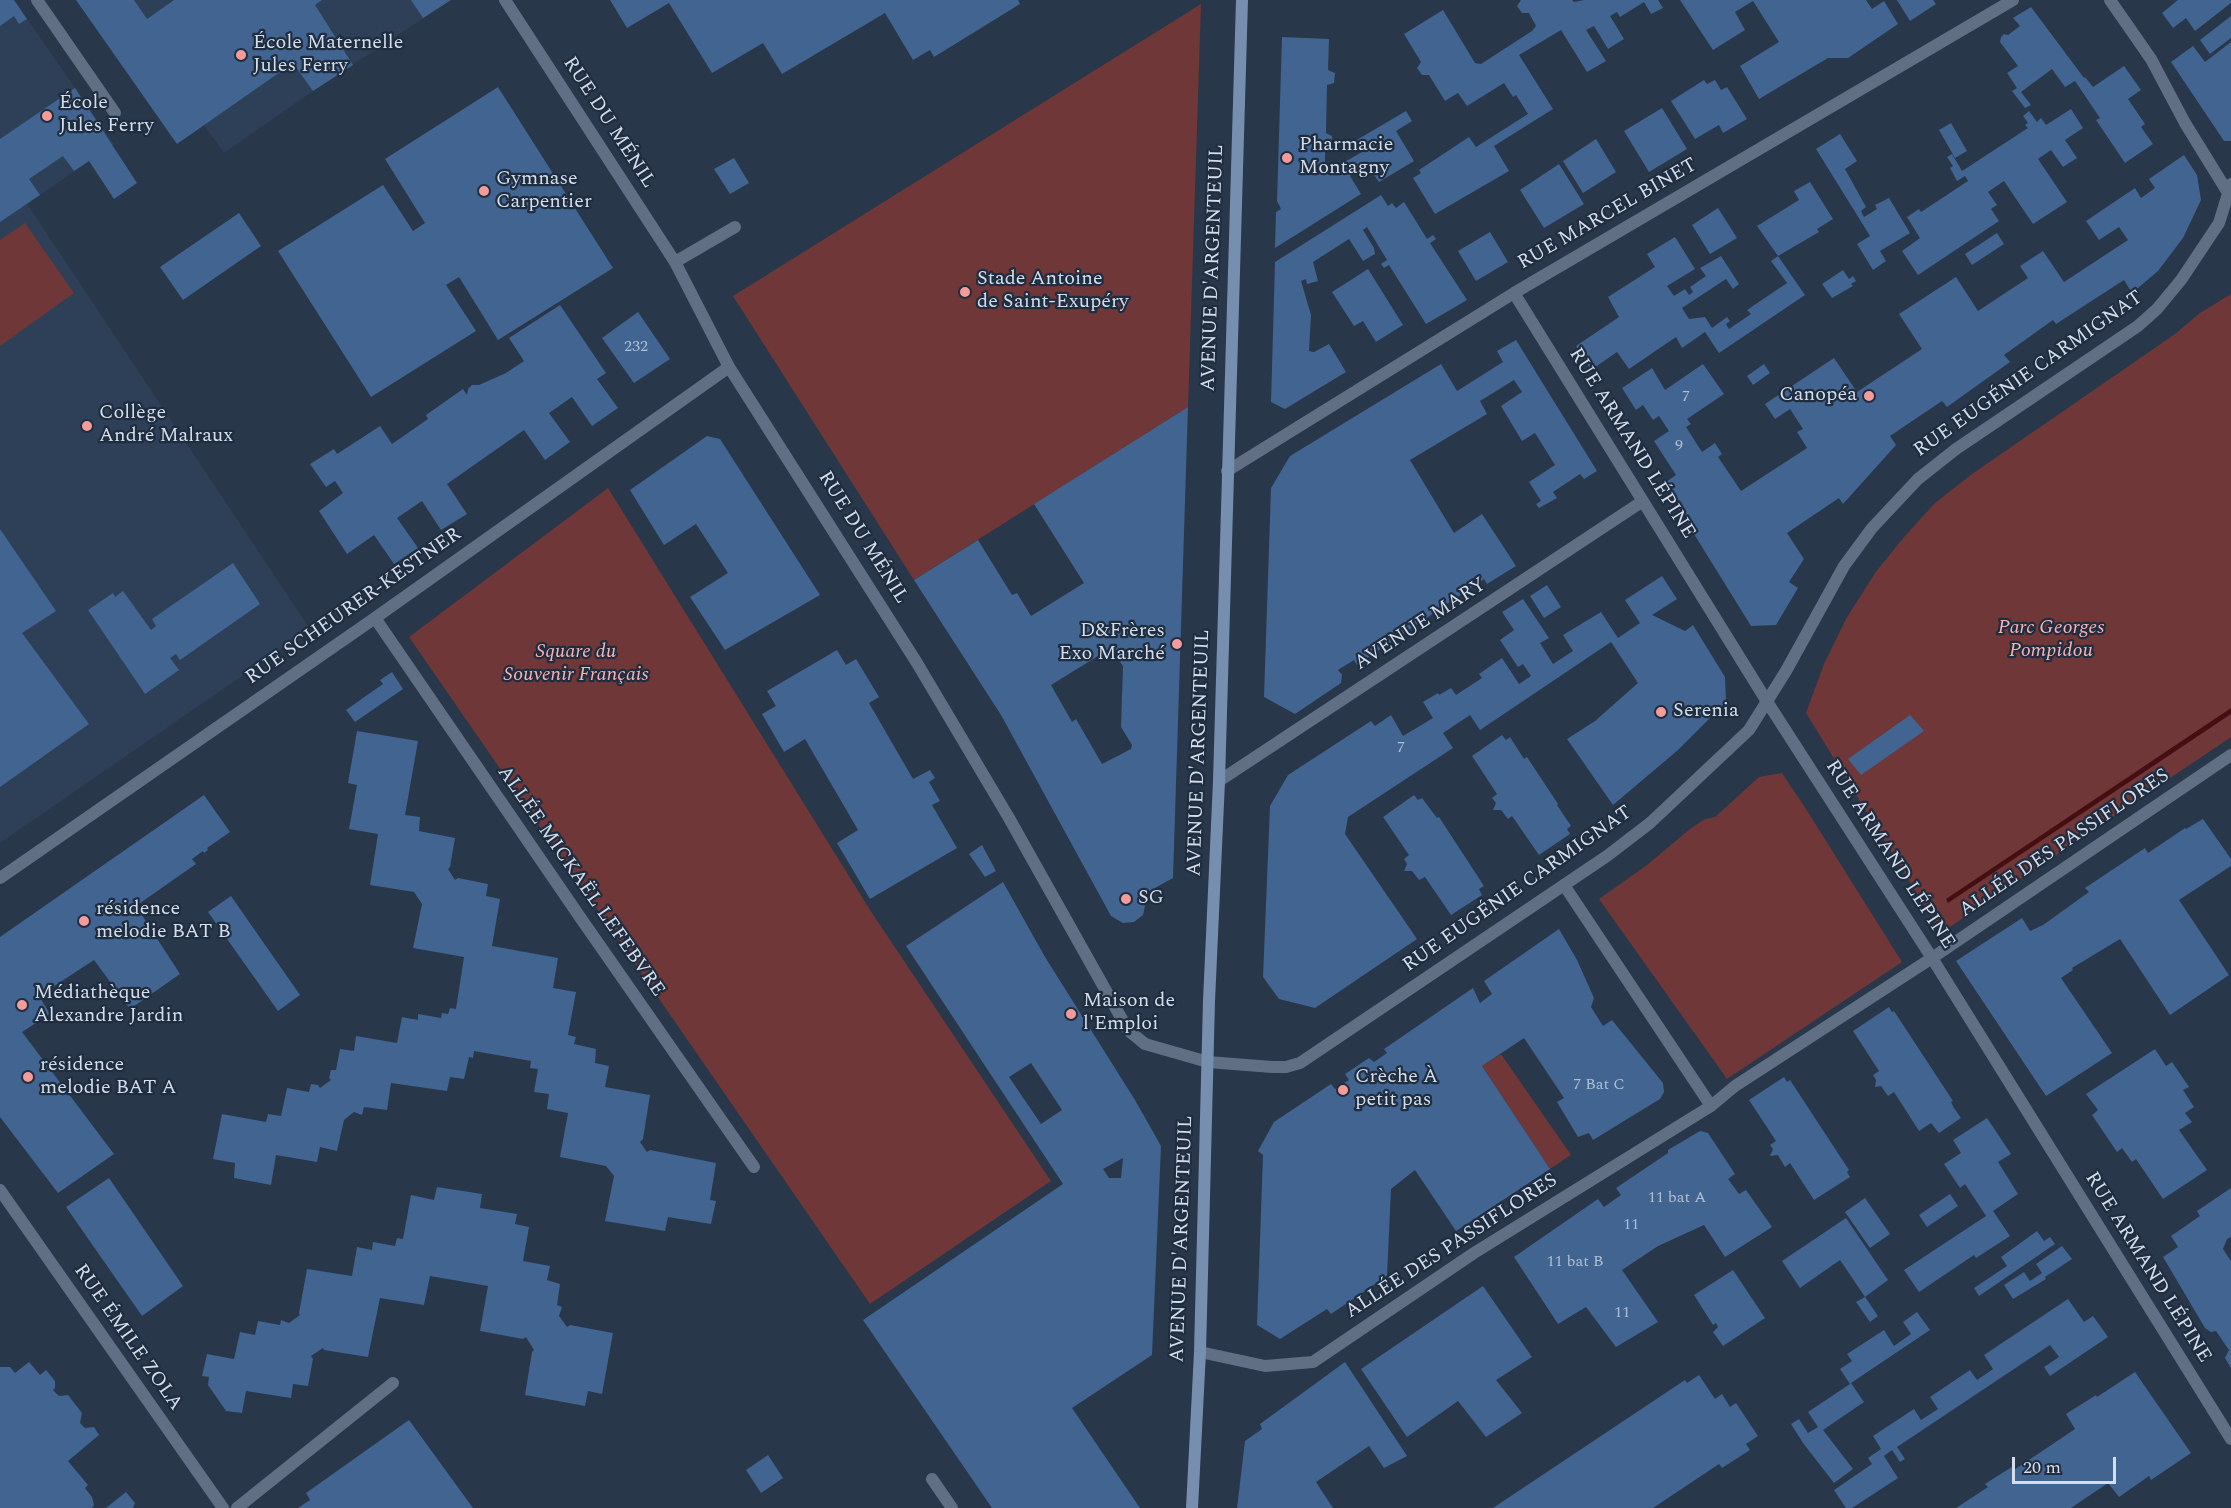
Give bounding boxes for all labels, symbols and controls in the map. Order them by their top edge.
place label: École Maternelle Jules Ferry [253,32,403,79]
marker: École Maternelle Jules Ferry [234,48,248,62]
street label: RUE DU MÉNIL [557,53,659,193]
place label: École Jules Ferry [59,92,154,139]
marker: École Jules Ferry [40,109,54,123]
place label: Pharmacie Montagny [1299,134,1393,181]
street label: AVENUE D'ARGENTEUIL [1198,144,1230,392]
marker: Pharmacie Montagny [1280,151,1294,165]
street label: RUE MARCEL BINET [1514,154,1702,276]
place label: Gymnase Carpentier [496,168,592,215]
marker: Gymnase Carpentier [477,184,491,198]
place label: Stade Antoine de Saint-Exupéry [977,268,1129,315]
marker: Stade Antoine de Saint-Exupéry [958,285,972,299]
street label: RUE EUGÉNIE CARMIGNAT [1910,287,2148,463]
house number: 232 [624,338,648,358]
street label: RUE ARMAND LÉPINE [1562,344,1700,544]
place label: Canopéa [1779,384,1857,408]
house number: 7 [1682,388,1690,408]
marker: Canopéa [1862,389,1876,403]
place label: Collège André Malraux [99,402,233,449]
marker: Collège André Malraux [80,419,94,433]
house number: 9 [1675,437,1683,457]
street label: RUE DU MÉNIL [812,467,912,609]
street label: RUE SCHEURER-KESTNER [242,523,466,691]
street label: AVENUE MARY [1351,573,1491,677]
park label: Parc Georges Pompidou [1998,617,2104,664]
place label: D&Frères Exo Marché [1059,620,1165,667]
street label: AVENUE D'ARGENTEUIL [1184,629,1216,877]
marker: D&Frères Exo Marché [1170,637,1184,651]
park label: Square du Souvenir Français [503,641,649,688]
place label: Serenia [1673,700,1739,724]
marker: Serenia [1654,705,1668,719]
house number: 7 [1397,739,1405,759]
street label: RUE ARMAND LÉPINE [1819,756,1959,954]
street label: ALLÉE MICKAËL LEFEBVRE [491,762,669,1002]
street label: ALLÉE DES PASSIFLORES [1955,765,2175,923]
street label: RUE EUGÉNIE CARMIGNAT [1399,802,1637,978]
place label: SG [1138,887,1164,911]
marker: SG [1119,892,1133,906]
place label: résidence melodie BAT B [96,898,231,945]
marker: résidence melodie BAT B [77,914,91,928]
place label: Médiathèque Alexandre Jardin [34,982,183,1029]
place label: Maison de l'Emploi [1083,990,1175,1037]
marker: Médiathèque Alexandre Jardin [15,998,29,1012]
marker: Maison de l'Emploi [1064,1007,1078,1021]
place label: résidence melodie BAT A [40,1054,176,1101]
place label: Crèche À petit pas [1355,1066,1438,1113]
marker: résidence melodie BAT A [21,1070,35,1084]
house number: 7 Bat C [1573,1076,1625,1096]
marker: Crèche À petit pas [1336,1083,1350,1097]
street label: AVENUE D'ARGENTEUIL [1167,1115,1199,1363]
street label: RUE ARMAND LÉPINE [2078,1168,2216,1368]
street label: ALLÉE DES PASSIFLORES [1341,1169,1563,1325]
house number: 11 bat A [1648,1189,1706,1209]
house number: 11 [1623,1216,1639,1236]
house number: 11 bat B [1546,1253,1604,1273]
street label: RUE ÉMILE ZOLA [67,1260,187,1416]
house number: 11 [1614,1304,1630,1324]
scale bar [2015,1445,2118,1483]
text: 20 m [2023,1454,2061,1481]

